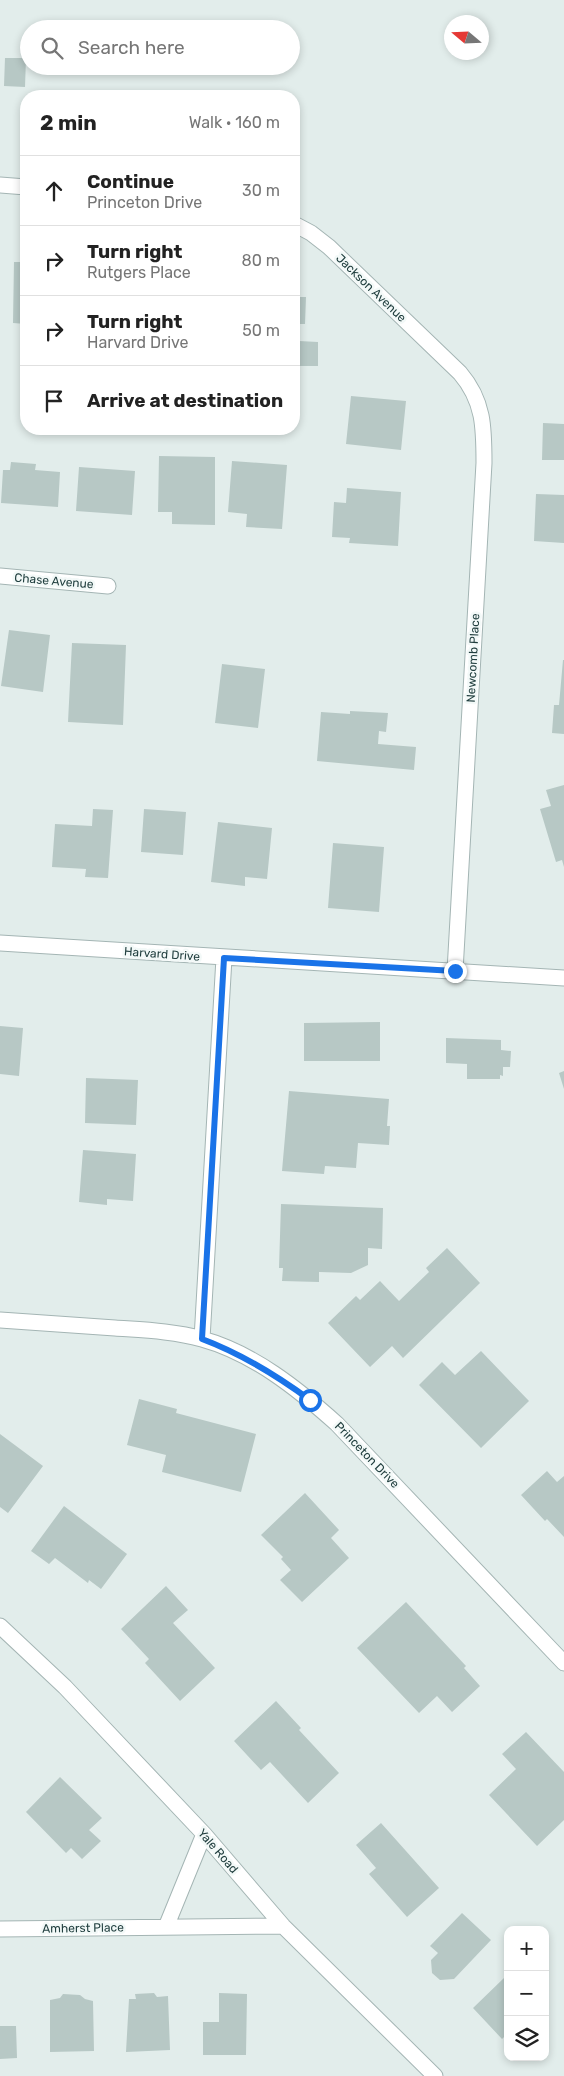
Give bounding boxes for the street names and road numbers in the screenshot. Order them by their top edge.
street label: Jackson Avenue [333,251,409,325]
street label: Chase Avenue [14,571,94,591]
street label: Newcomb Place [464,613,482,703]
street label: Harvard Drive [124,944,201,964]
street label: Princeton Drive [332,1419,402,1491]
street label: Yale Road [195,1826,241,1876]
street label: Amherst Place [42,1920,124,1936]

